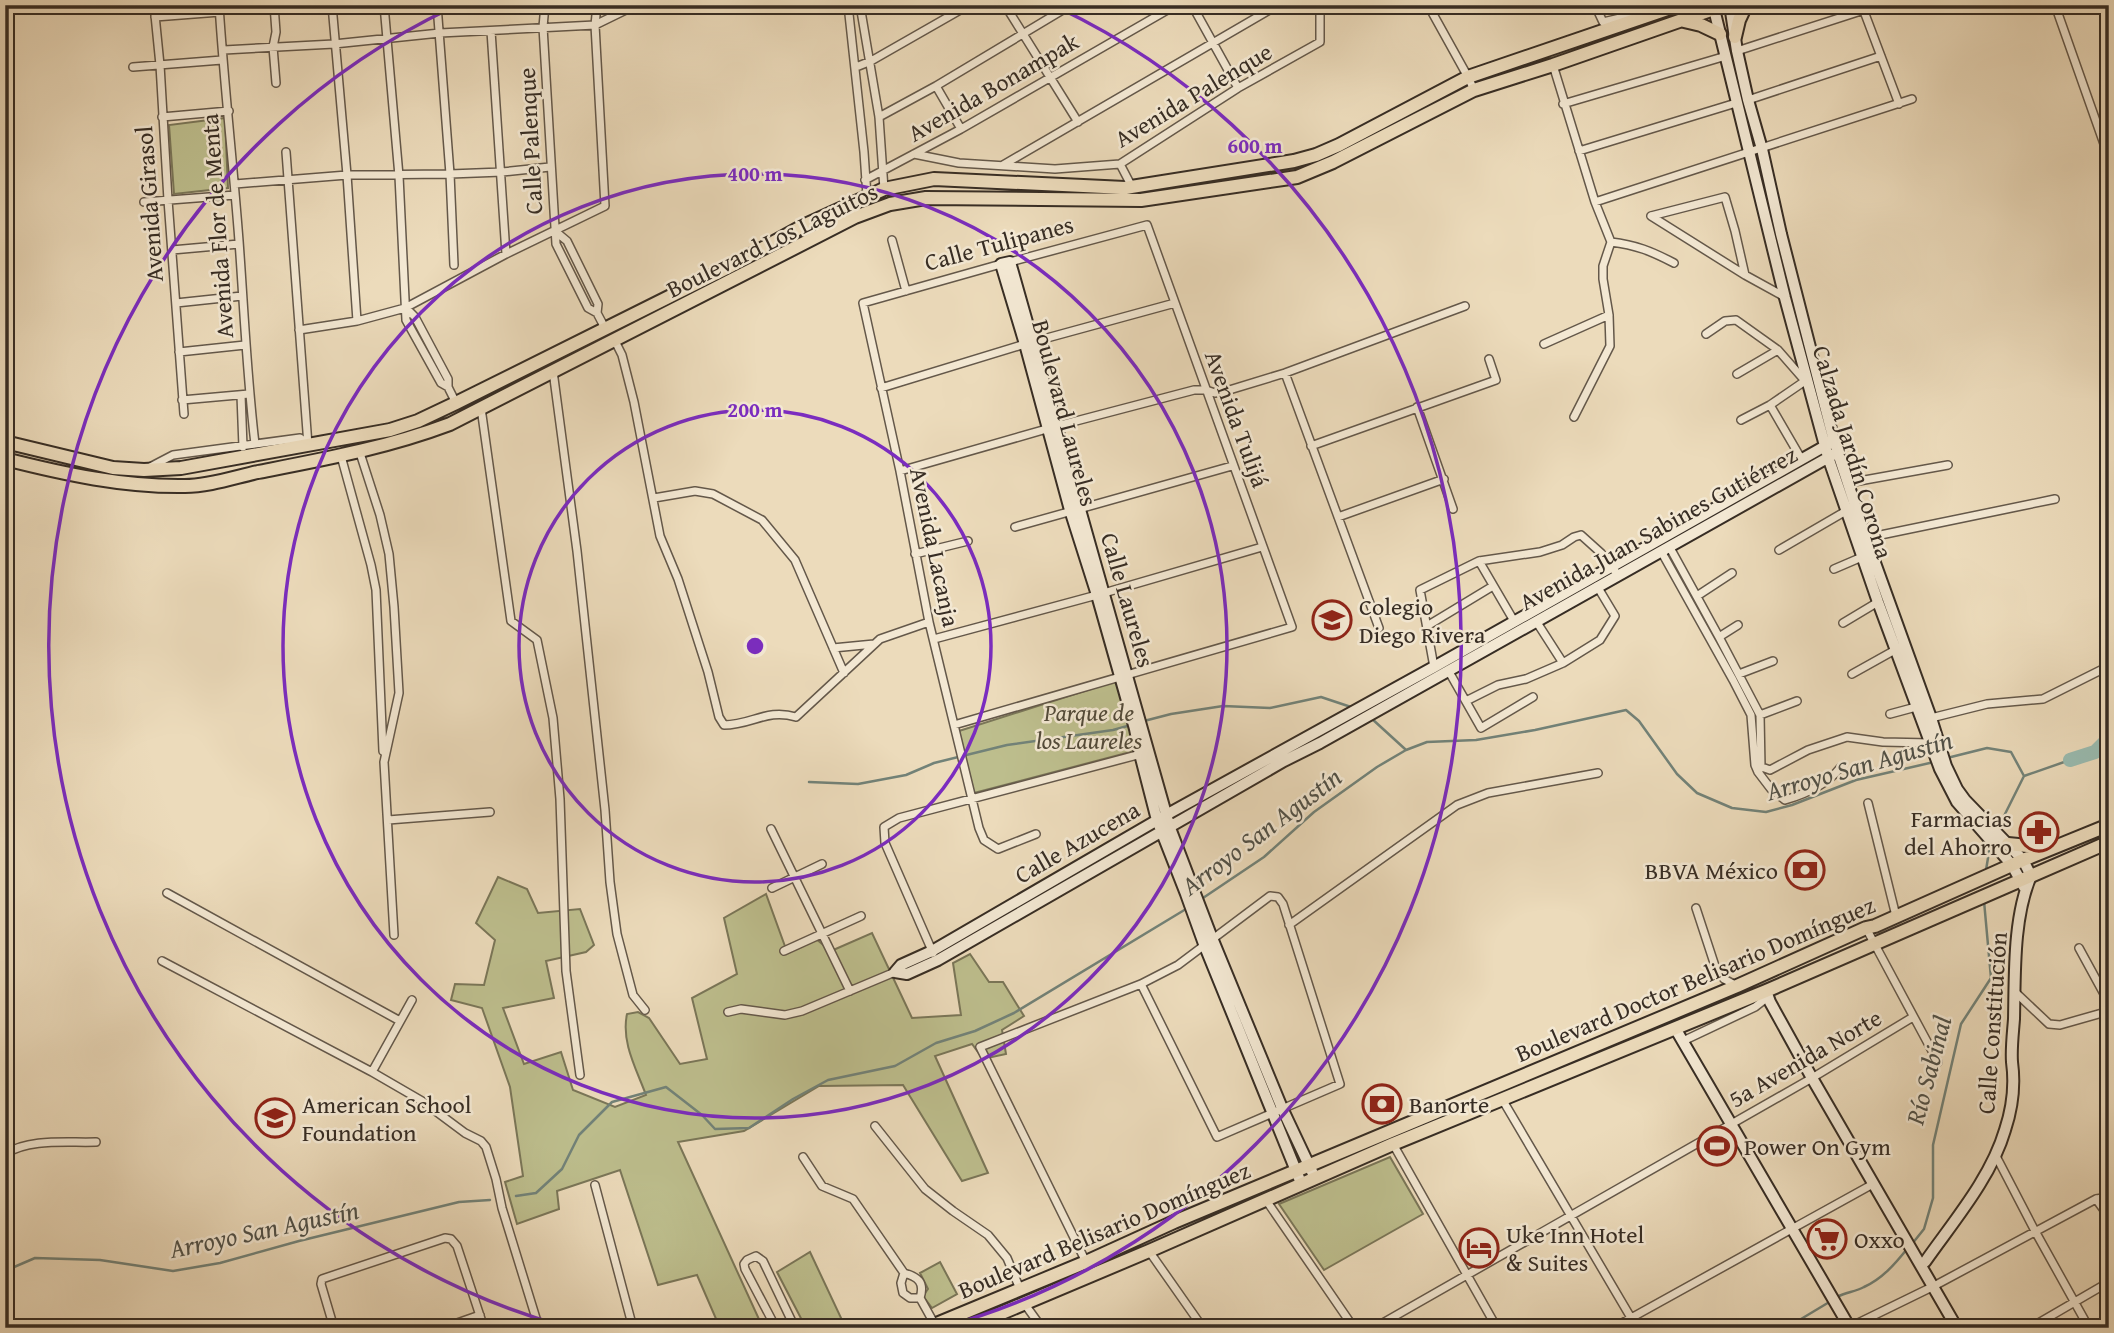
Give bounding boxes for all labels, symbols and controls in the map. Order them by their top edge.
street label: Avenida Bonampak [901,23,1086,150]
street label: Avenida Palenque [1108,34,1278,156]
street label: Calle Palenque [509,67,551,215]
street label: Avenida Flor de Menta [192,112,242,340]
street label: Avenida Girasol [126,125,172,283]
text: 600 m [1227,130,1283,161]
text: 400 m [727,158,783,189]
street label: Boulevard Los Laguitos [660,174,884,306]
street label: Calle Tulipanes [921,206,1077,280]
street label: Boulevard Laureles [1023,316,1107,510]
street label: Calzada Jardín Corona [1804,341,1902,563]
street label: Avenida Tulijá [1196,346,1278,493]
text: 200 m [727,394,783,425]
street label: Avenida Juan Sabines Gutiérrez [1513,437,1803,619]
street label: Avenida Lacanja [901,464,969,630]
street label: Calle Laureles [1092,528,1164,672]
place label: Colegio Diego Rivera [1359,589,1486,652]
school or university icon: Colegio Diego Rivera [1311,599,1353,641]
centre of rings [743,634,767,658]
park label: Parque de los Laureles [1036,695,1142,758]
water label: Arroyo San Agustín [1760,720,1957,811]
water label: Arroyo San Agustín [1172,758,1350,905]
street label: Calle Azucena [1008,792,1147,892]
place label: Farmacias del Ahorro [1904,801,2012,864]
pharmacy icon: Farmacias del Ahorro [2018,811,2060,853]
bank icon: BBVA México [1784,849,1826,891]
place label: BBVA México [1645,853,1778,888]
street label: Boulevard Doctor Belisario Domínguez [1510,887,1880,1071]
street label: Calle Constitución [1968,930,2016,1115]
street label: 5a Avenida Norte [1722,1000,1888,1116]
water label: Río Sabinal [1895,1011,1961,1130]
bank icon: Banorte [1361,1083,1403,1125]
place label: American School Foundation [302,1087,472,1150]
place label: Banorte [1409,1087,1489,1122]
school or university icon: American School Foundation [254,1097,296,1139]
sports icon: Power On Gym [1696,1125,1738,1167]
place label: Power On Gym [1744,1129,1891,1164]
street label: Boulevard Belisario Domínguez [953,1153,1255,1307]
water label: Arroyo San Agustín [165,1190,362,1268]
place label: Uke Inn Hotel & Suites [1506,1217,1645,1280]
supermarket icon: Oxxo [1806,1218,1848,1260]
place label: Oxxo [1854,1222,1905,1257]
hotel icon: Uke Inn Hotel & Suites [1458,1227,1500,1269]

